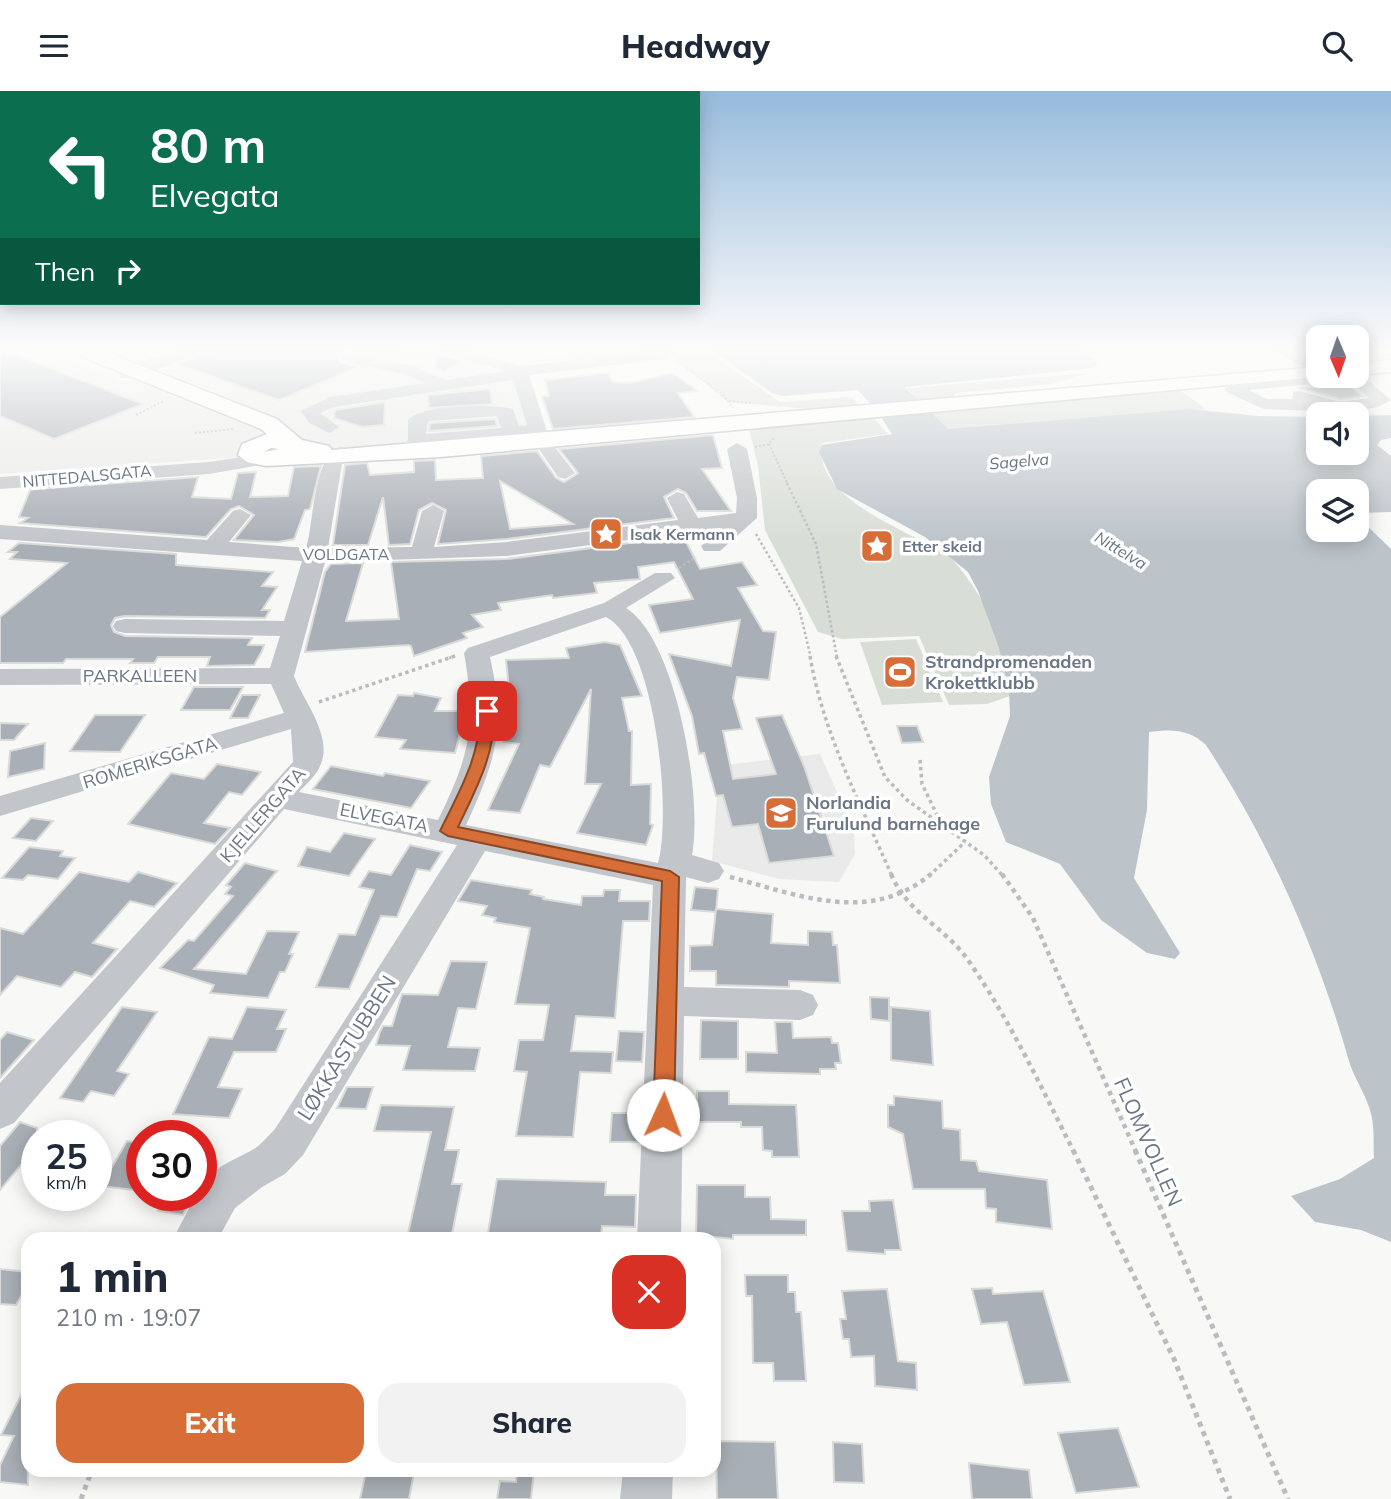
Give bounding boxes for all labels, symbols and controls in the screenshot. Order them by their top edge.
text: Headway [621,26,770,66]
icon: menu [35,27,73,65]
icon: search [1318,27,1356,65]
text: 80 m [150,114,266,175]
icon: left [35,119,126,210]
text: Elvegata [150,175,280,215]
icon: right [109,252,147,290]
text: Then [35,255,95,288]
north arrow [1306,325,1368,389]
map controls [1306,325,1369,542]
button: sound [1306,402,1369,465]
water label: Sagelva [988,448,1050,474]
street label: NITTEDALSGATA [22,460,153,492]
button: layers [1306,479,1369,542]
place icon: Isak Kermann [587,515,625,553]
place label: Isak Kermann [630,524,735,544]
place icon: Etter skeid [858,527,896,565]
water label: Nittelva [1091,527,1151,573]
place label: Etter skeid [902,536,982,556]
street label: VOLDGATA [303,544,389,564]
place label: Strandpromenaden Krokettklubb [925,650,1092,694]
sports icon: Strandpromenaden Krokettklubb [881,653,919,691]
street label: PARKALLEEN [83,664,197,687]
pin [457,681,517,741]
icon: arrive [468,692,506,730]
street label: ROMERIKSGATA [80,731,220,794]
street label: KJELLERGATA [215,762,310,867]
place label: Norlandia Furulund barnehage [806,791,980,835]
school or university icon: Norlandia Furulund barnehage [762,794,800,832]
street label: ELVEGATA [338,798,430,837]
street label: LØKKASTUBBEN [291,970,401,1125]
street label: FLOMVOLLEN [1109,1073,1189,1210]
position arrow [626,1078,700,1152]
speed limit sign: 30 [126,1120,217,1211]
text: 25 [45,1134,88,1178]
text: km/h [46,1171,87,1194]
text: 1 min [56,1250,169,1303]
button: close [612,1255,686,1329]
text: 210 m · 19:07 [56,1303,201,1332]
button: Exit [56,1383,364,1463]
button: Share [378,1383,686,1463]

